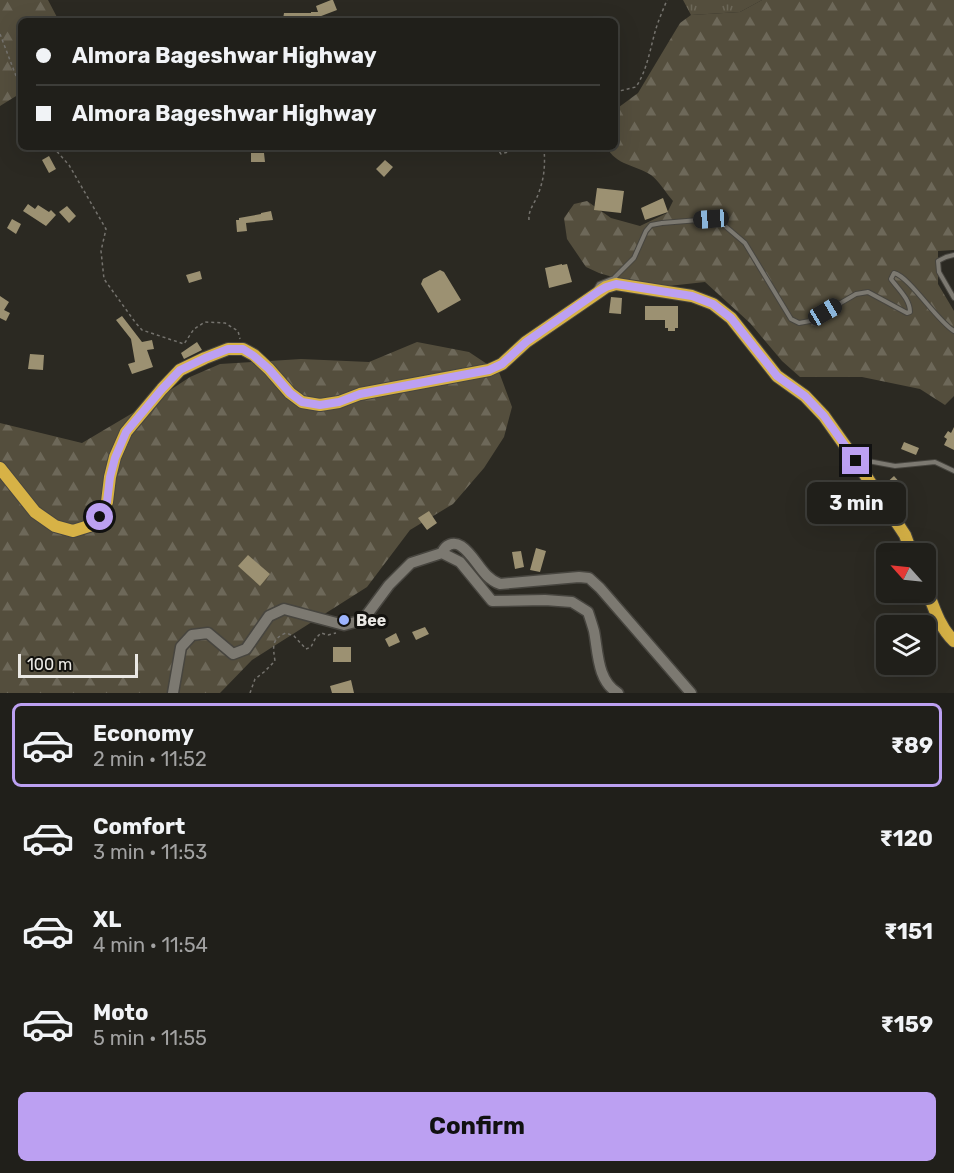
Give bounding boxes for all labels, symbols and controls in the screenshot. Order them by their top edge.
text: Almora Bageshwar Highway [72,42,377,69]
text: Almora Bageshwar Highway [72,100,377,127]
car [692,209,730,229]
car [805,295,845,329]
route end [842,447,869,474]
callout: 3 min [806,482,906,524]
text: 3 min [829,491,884,515]
route start [86,503,113,530]
north arrow [876,543,936,603]
map controls [876,543,936,675]
place label: Bee [356,611,386,630]
marker: Bee [337,613,351,627]
button: layers [876,615,936,675]
scale bar [18,651,138,678]
text: 100 m [27,655,72,674]
icon: car [21,718,75,772]
text: Economy [93,720,194,747]
text: ₹89 [891,732,933,759]
text: 2 min · 11:52 [93,747,207,771]
icon: car [21,811,75,865]
text: Comfort [93,813,185,840]
text: ₹120 [880,825,933,852]
text: 3 min · 11:53 [93,840,207,864]
icon: car [21,904,75,958]
text: XL [93,906,121,933]
text: ₹151 [884,918,933,945]
text: 4 min · 11:54 [93,933,208,957]
icon: car [21,997,75,1051]
text: Moto [93,999,148,1026]
text: ₹159 [881,1011,933,1038]
text: 5 min · 11:55 [93,1026,207,1050]
button: Confirm [18,1092,936,1161]

